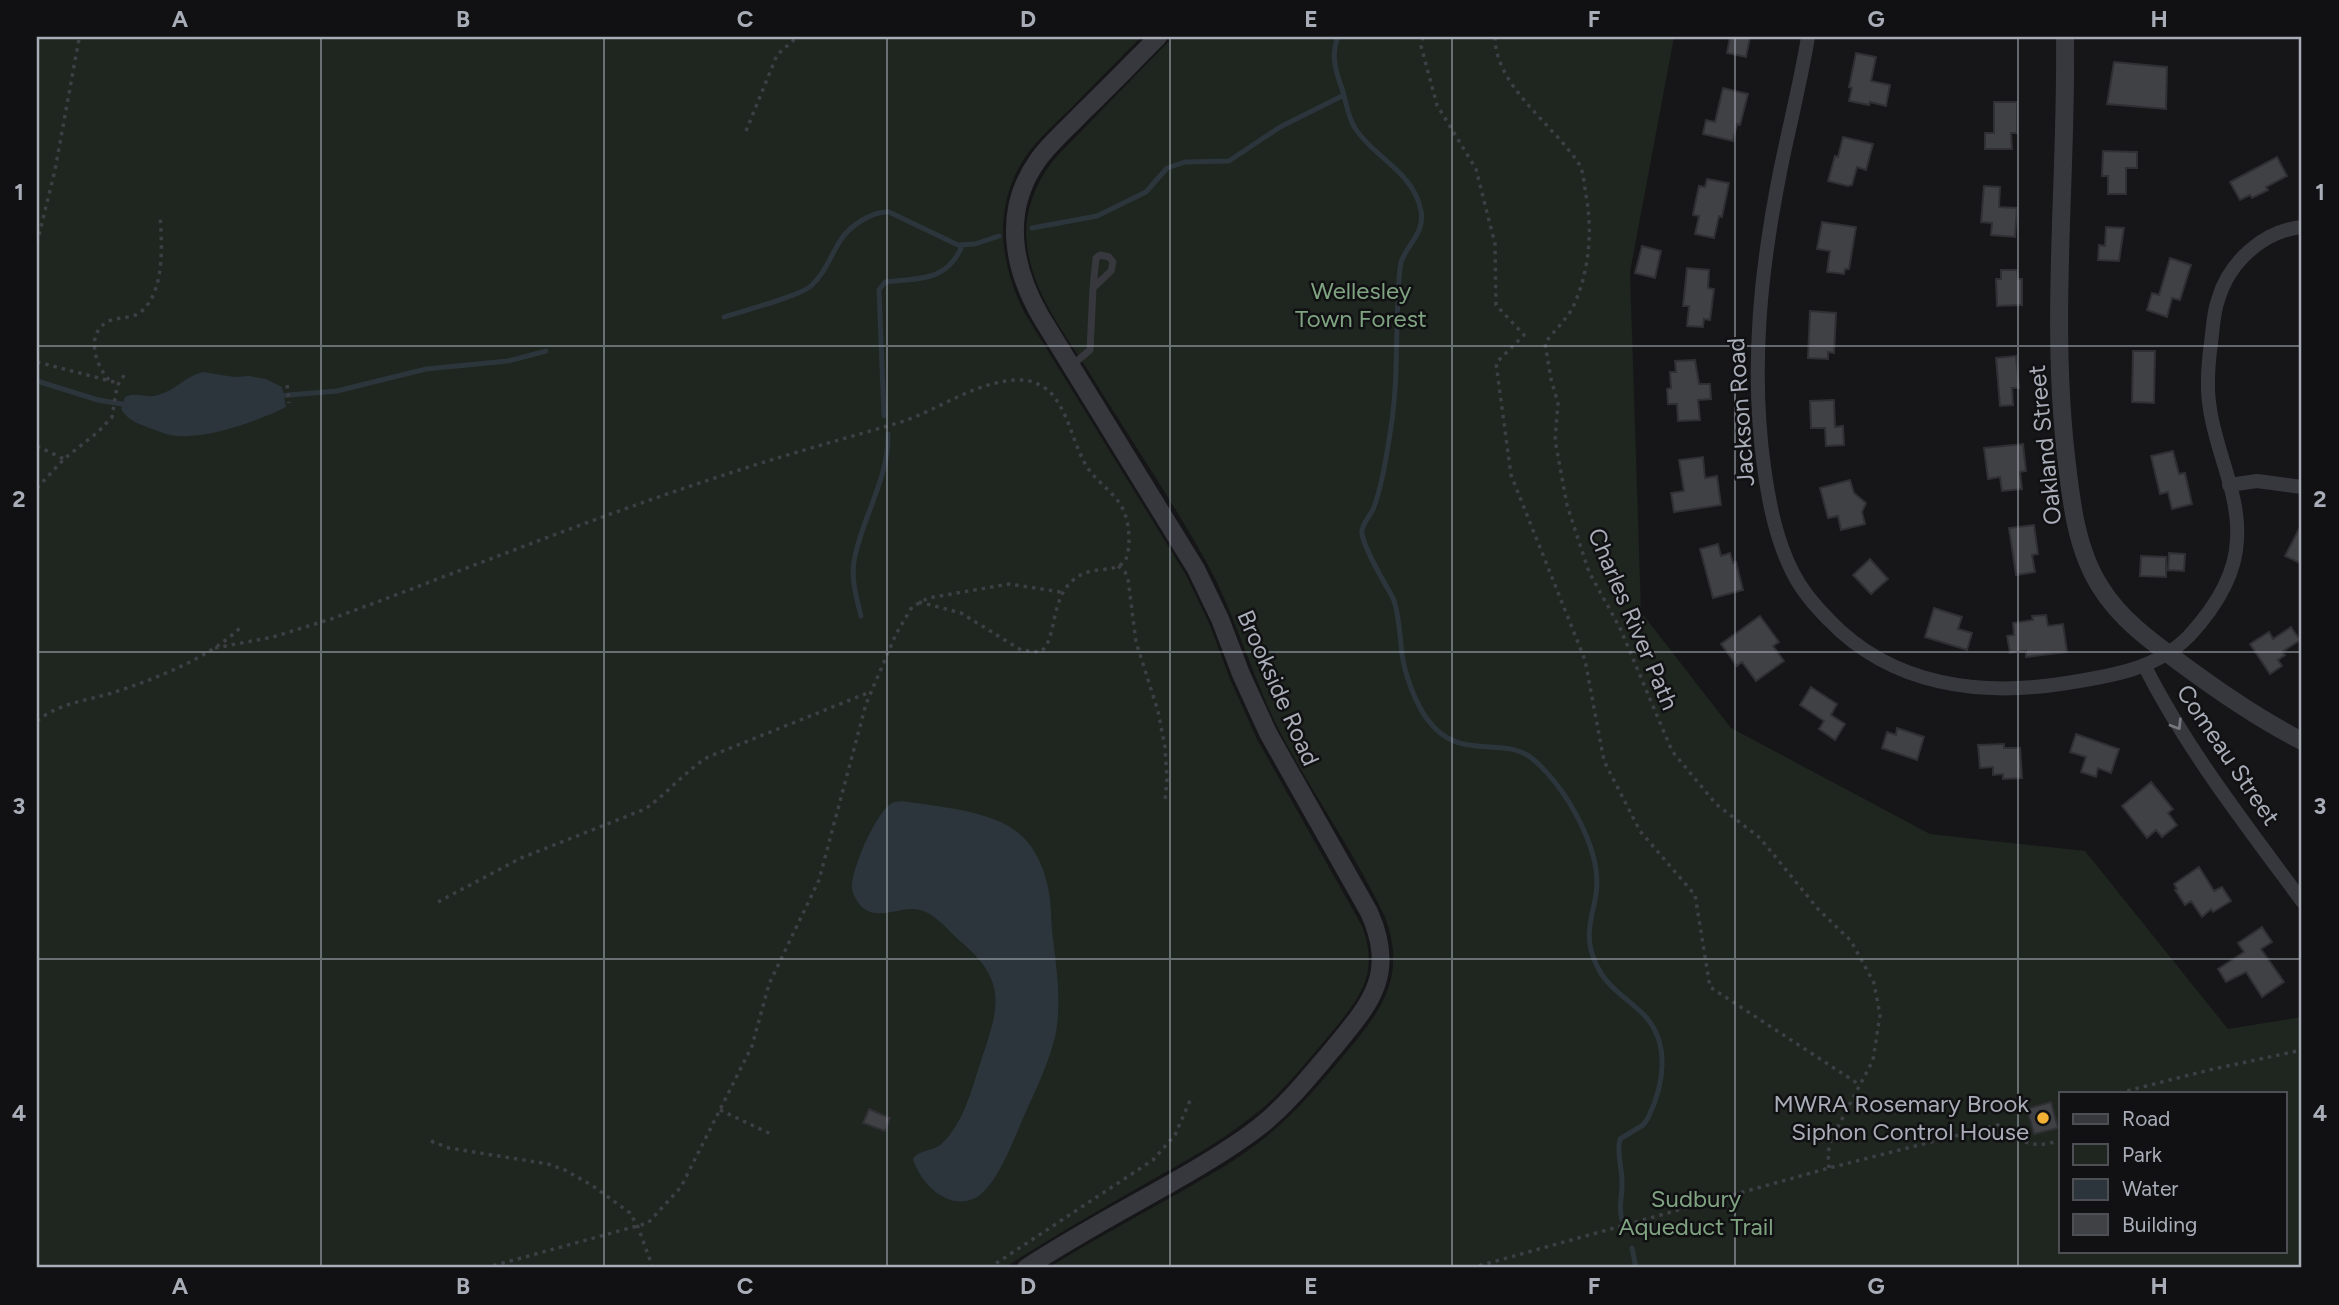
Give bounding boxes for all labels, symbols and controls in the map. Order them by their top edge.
text: A [172,5,189,33]
text: B [456,5,470,33]
text: C [737,5,754,33]
text: D [1020,5,1036,33]
text: E [1304,5,1318,33]
text: F [1588,5,1601,33]
text: G [1867,5,1885,33]
text: H [2150,5,2168,33]
text: 1 [14,178,24,206]
text: 1 [2315,178,2325,206]
park label: Wellesley Town Forest [1295,276,1427,333]
street label: Jackson Road [1721,337,1760,487]
street label: Oakland Street [2022,364,2067,526]
text: 2 [12,485,26,513]
text: 2 [2313,485,2327,513]
street label: Charles River Path [1582,523,1685,714]
street label: Brookside Road [1231,605,1326,770]
street label: Comeau Street [2171,679,2286,831]
one-way arrow [2169,717,2182,730]
text: 3 [13,792,25,820]
text: 3 [2314,792,2326,820]
place label: MWRA Rosemary Brook Siphon Control House [1774,1089,2029,1146]
legend [2059,1092,2286,1252]
text: 4 [12,1099,26,1127]
text: 4 [2313,1099,2327,1127]
text: Road [2122,1106,2170,1131]
marker: MWRA Rosemary Brook Siphon Control House [2035,1110,2051,1126]
text: Park [2122,1142,2163,1167]
text: Water [2122,1176,2178,1201]
park label: Sudbury Aqueduct Trail [1618,1184,1774,1241]
text: Building [2122,1212,2197,1237]
text: A [172,1272,189,1300]
text: B [456,1272,470,1300]
text: C [737,1272,754,1300]
text: D [1020,1272,1036,1300]
text: E [1304,1272,1318,1300]
text: F [1588,1272,1601,1300]
text: G [1867,1272,1885,1300]
text: H [2150,1272,2168,1300]

